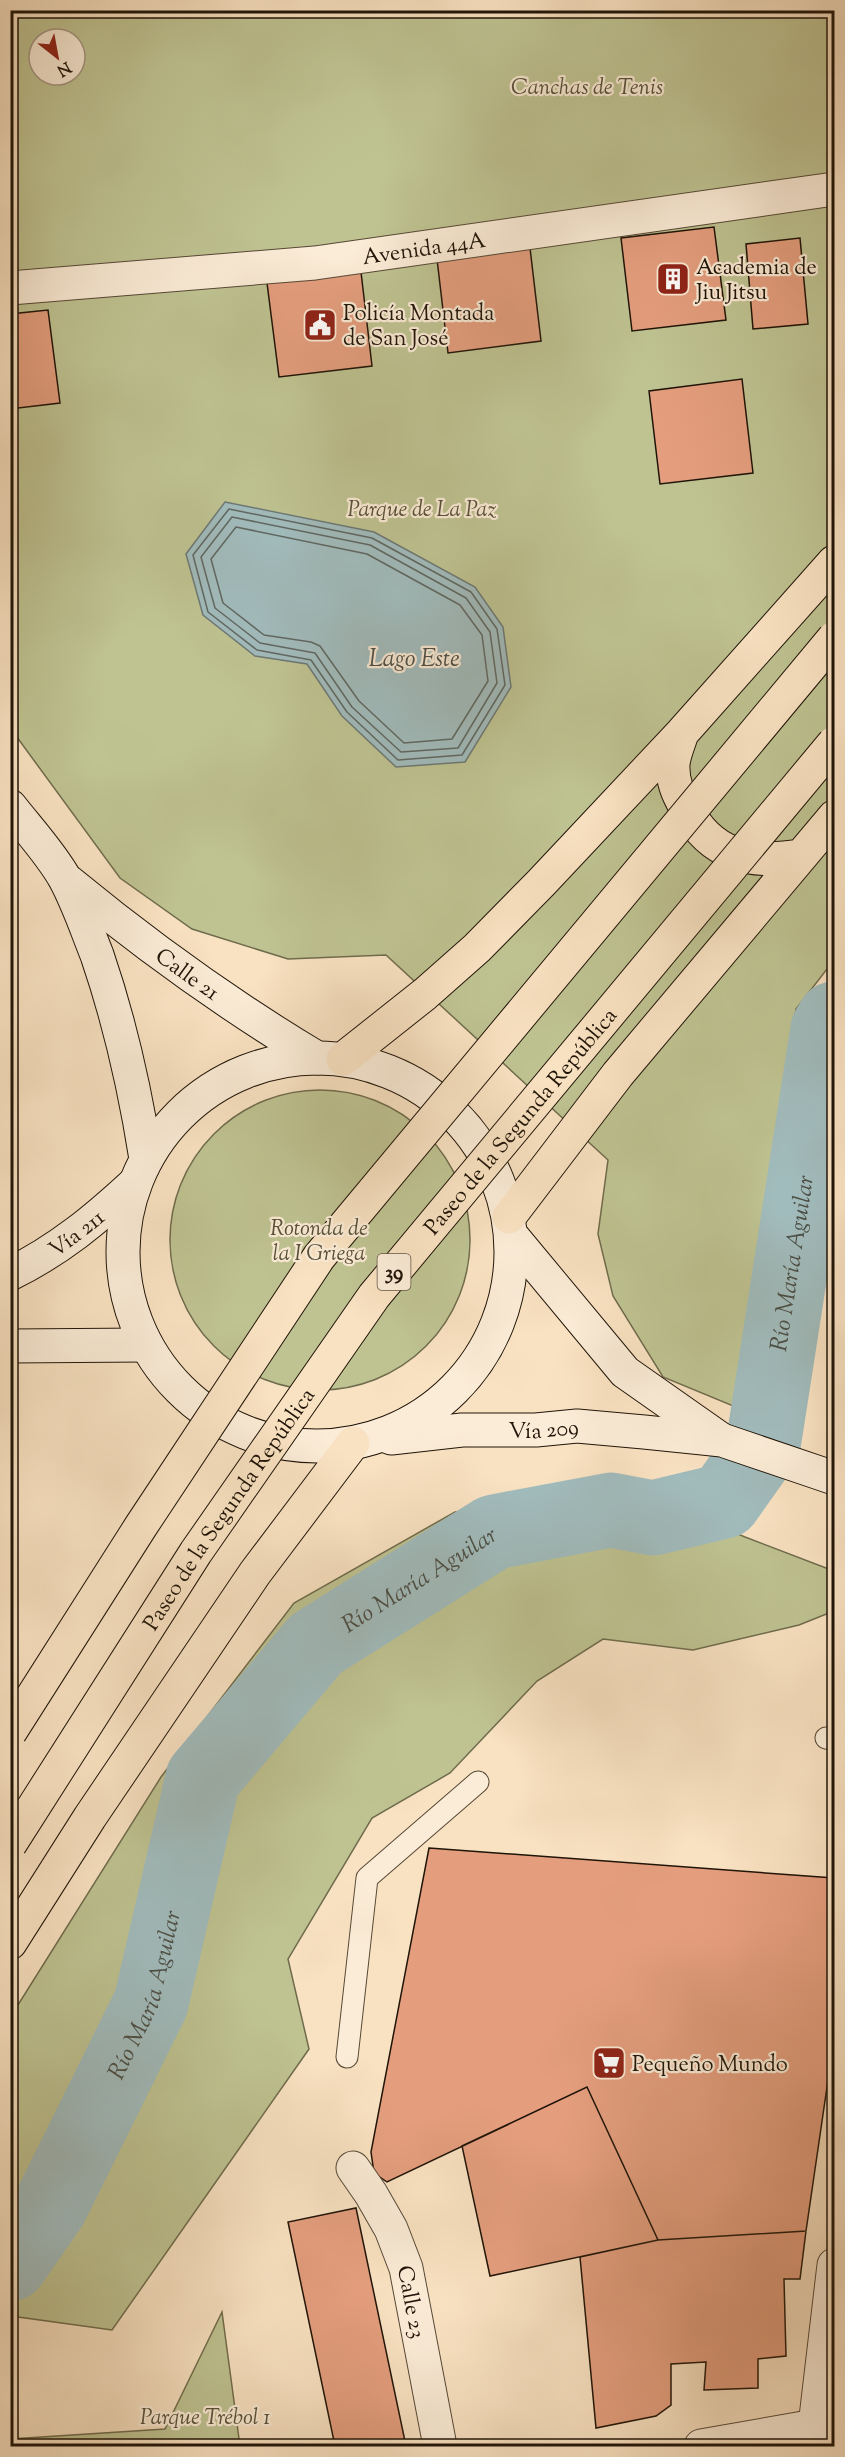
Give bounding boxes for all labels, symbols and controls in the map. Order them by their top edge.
north arrow [27,27,87,87]
text: N [52,55,75,81]
park label: Canchas de Tenis [511,73,663,105]
street label: Avenida 44A [360,226,488,275]
place label: Academia de Jiu Jitsu [695,253,817,310]
building icon: Academia de Jiu Jitsu [655,261,691,297]
place label: Policía Montada de San José [343,299,494,356]
public building icon: Policía Montada de San José [302,307,338,343]
park label: Parque de La Paz [348,495,496,527]
water label: Lago Este [368,643,460,677]
street label: Calle 21 [147,942,225,1010]
street label: Paseo de la Segunda República [418,1002,626,1243]
water label: Río María Aguilar [763,1173,824,1354]
street label: Vía 211 [43,1203,113,1267]
park label: Rotonda de la I Griega [270,1214,368,1271]
road number: 39 [378,1254,410,1290]
street label: Paseo de la Segunda República [137,1383,324,1638]
street label: Vía 209 [508,1413,580,1449]
water label: Río María Aguilar [336,1519,505,1643]
water label: Río María Aguilar [101,1907,191,2086]
supermarket icon: Pequeño Mundo [591,2045,627,2081]
place label: Pequeño Mundo [632,2050,788,2082]
street label: Calle 23 [387,2263,432,2341]
park label: Parque Trébol 1 [140,2403,270,2435]

